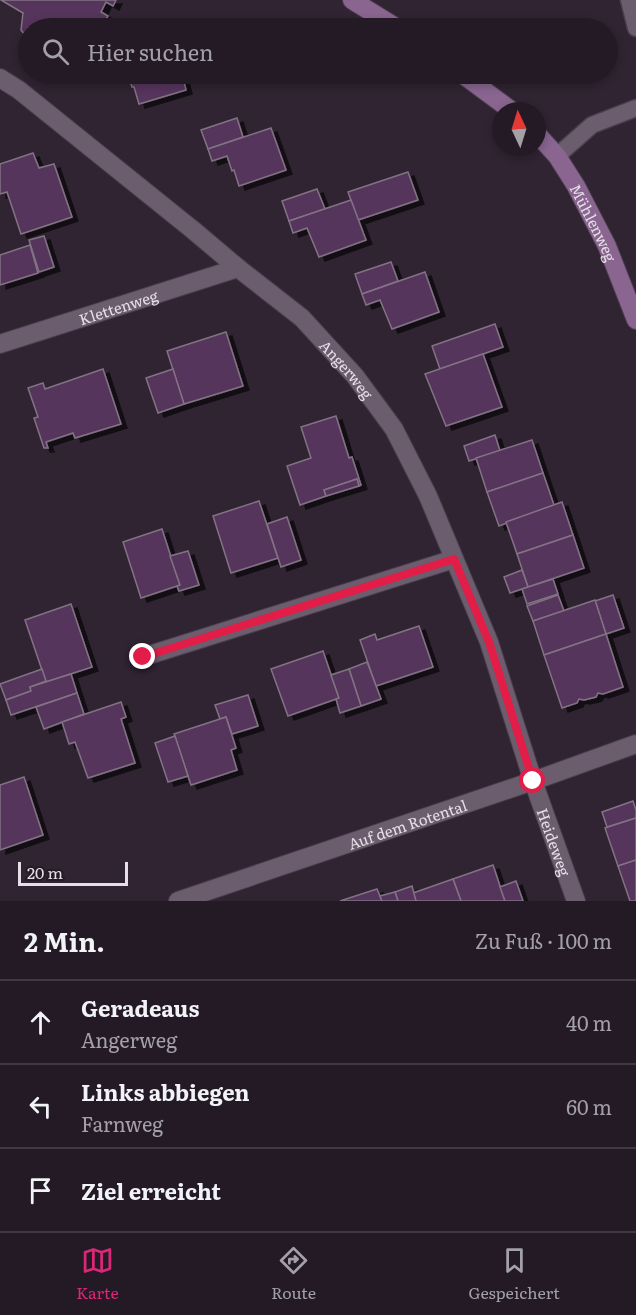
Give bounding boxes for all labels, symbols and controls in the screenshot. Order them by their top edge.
search box [18,18,618,84]
icon: search [39,35,72,68]
text: Hier suchen [87,35,214,68]
north arrow [492,102,546,156]
street label: Mühlenweg [565,179,624,265]
street label: Klettenweg [76,283,161,330]
street label: Angerweg [315,334,380,404]
route end [129,643,155,669]
route start [519,767,545,793]
street label: Auf dem Rotental [345,793,470,854]
street label: Heideweg [532,805,578,880]
scale bar [18,859,128,886]
text: 20 m [27,860,63,884]
text: 2 Min. [24,921,105,960]
text: Zu Fuß · 100 m [475,925,612,955]
text: Geradeaus [81,991,199,1024]
icon: ahead [24,1006,57,1039]
text: 40 m [566,1007,612,1037]
text: Angerweg [81,1024,177,1054]
text: Links abbiegen [81,1075,250,1108]
icon: left [24,1090,57,1123]
text: 60 m [566,1091,612,1121]
text: Farnweg [81,1108,163,1138]
icon: arrive [24,1174,57,1207]
text: Ziel erreicht [81,1174,221,1207]
tab: Karte [76,1244,119,1304]
tab: Route [271,1244,316,1304]
tab: Gespeichert [468,1244,560,1304]

